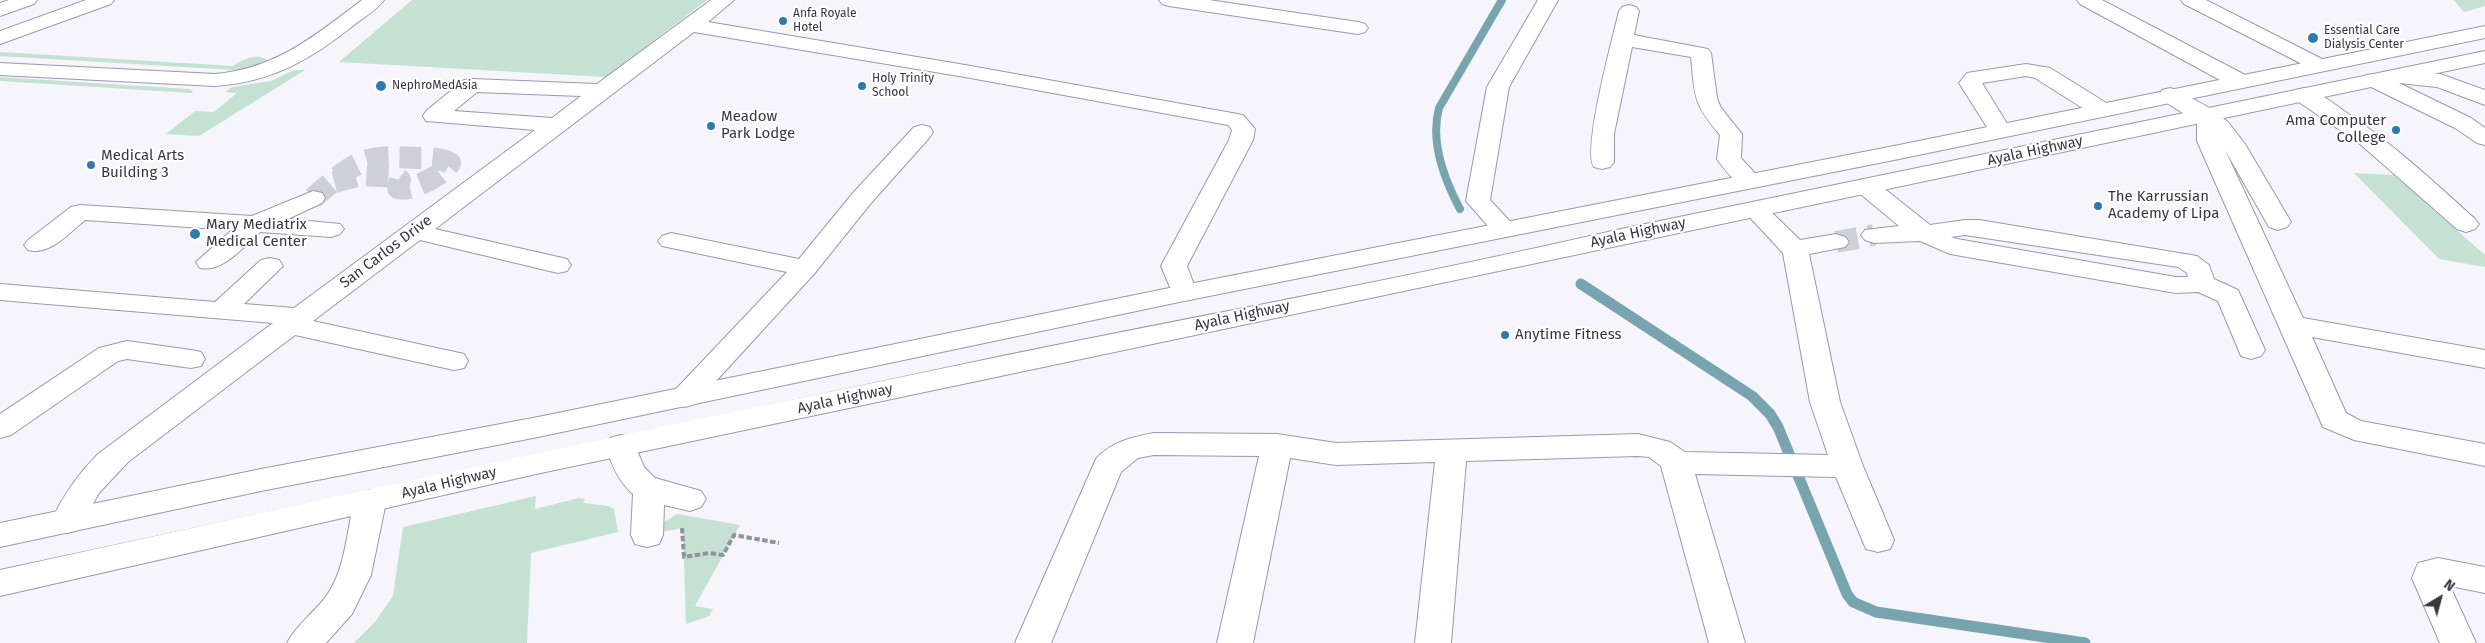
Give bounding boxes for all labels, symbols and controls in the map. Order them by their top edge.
place label: Anfa Royale Hotel [793,7,857,35]
marker: Anfa Royale Hotel [777,15,789,27]
place label: Essential Care Dialysis Center [2324,24,2404,52]
marker: Essential Care Dialysis Center [2306,31,2320,45]
place label: Holy Trinity School [872,72,934,100]
marker: NephroMedAsia [374,79,388,93]
place label: NephroMedAsia [392,79,478,93]
marker: Holy Trinity School [856,80,868,92]
place label: Meadow Park Lodge [721,108,795,143]
place label: Ama Computer College [2286,112,2386,147]
marker: Meadow Park Lodge [705,120,717,132]
marker: Ama Computer College [2390,124,2402,136]
street label: Ayala Highway [1986,132,2084,170]
place label: Medical Arts Building 3 [101,147,184,182]
marker: Medical Arts Building 3 [85,159,97,171]
place label: The Karrussian Academy of Lipa [2108,188,2219,223]
marker: The Karrussian Academy of Lipa [2092,200,2104,212]
street label: San Carlos Drive [336,212,436,292]
street label: Ayala Highway [1589,214,1687,252]
place label: Mary Mediatrix Medical Center [206,216,307,251]
marker: Mary Mediatrix Medical Center [188,227,202,241]
street label: Ayala Highway [1193,297,1291,335]
place label: Anytime Fitness [1515,326,1622,344]
marker: Anytime Fitness [1499,329,1511,341]
street label: Ayala Highway [796,380,894,418]
street label: Ayala Highway [400,463,498,503]
north arrow [2415,573,2465,623]
text: N [2440,576,2458,595]

